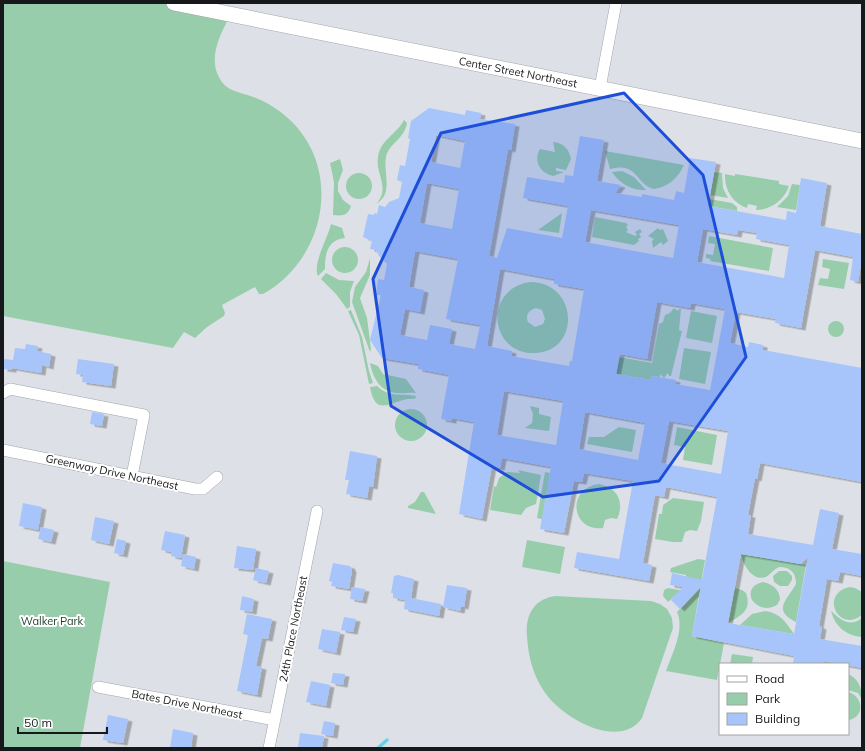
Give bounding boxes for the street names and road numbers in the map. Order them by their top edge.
street label: Center Street Northeast [458,54,579,90]
street label: Greenway Drive Northeast [44,451,180,493]
street label: 24th Place Northeast [276,575,310,683]
street label: Bates Drive Northeast [130,686,244,722]

